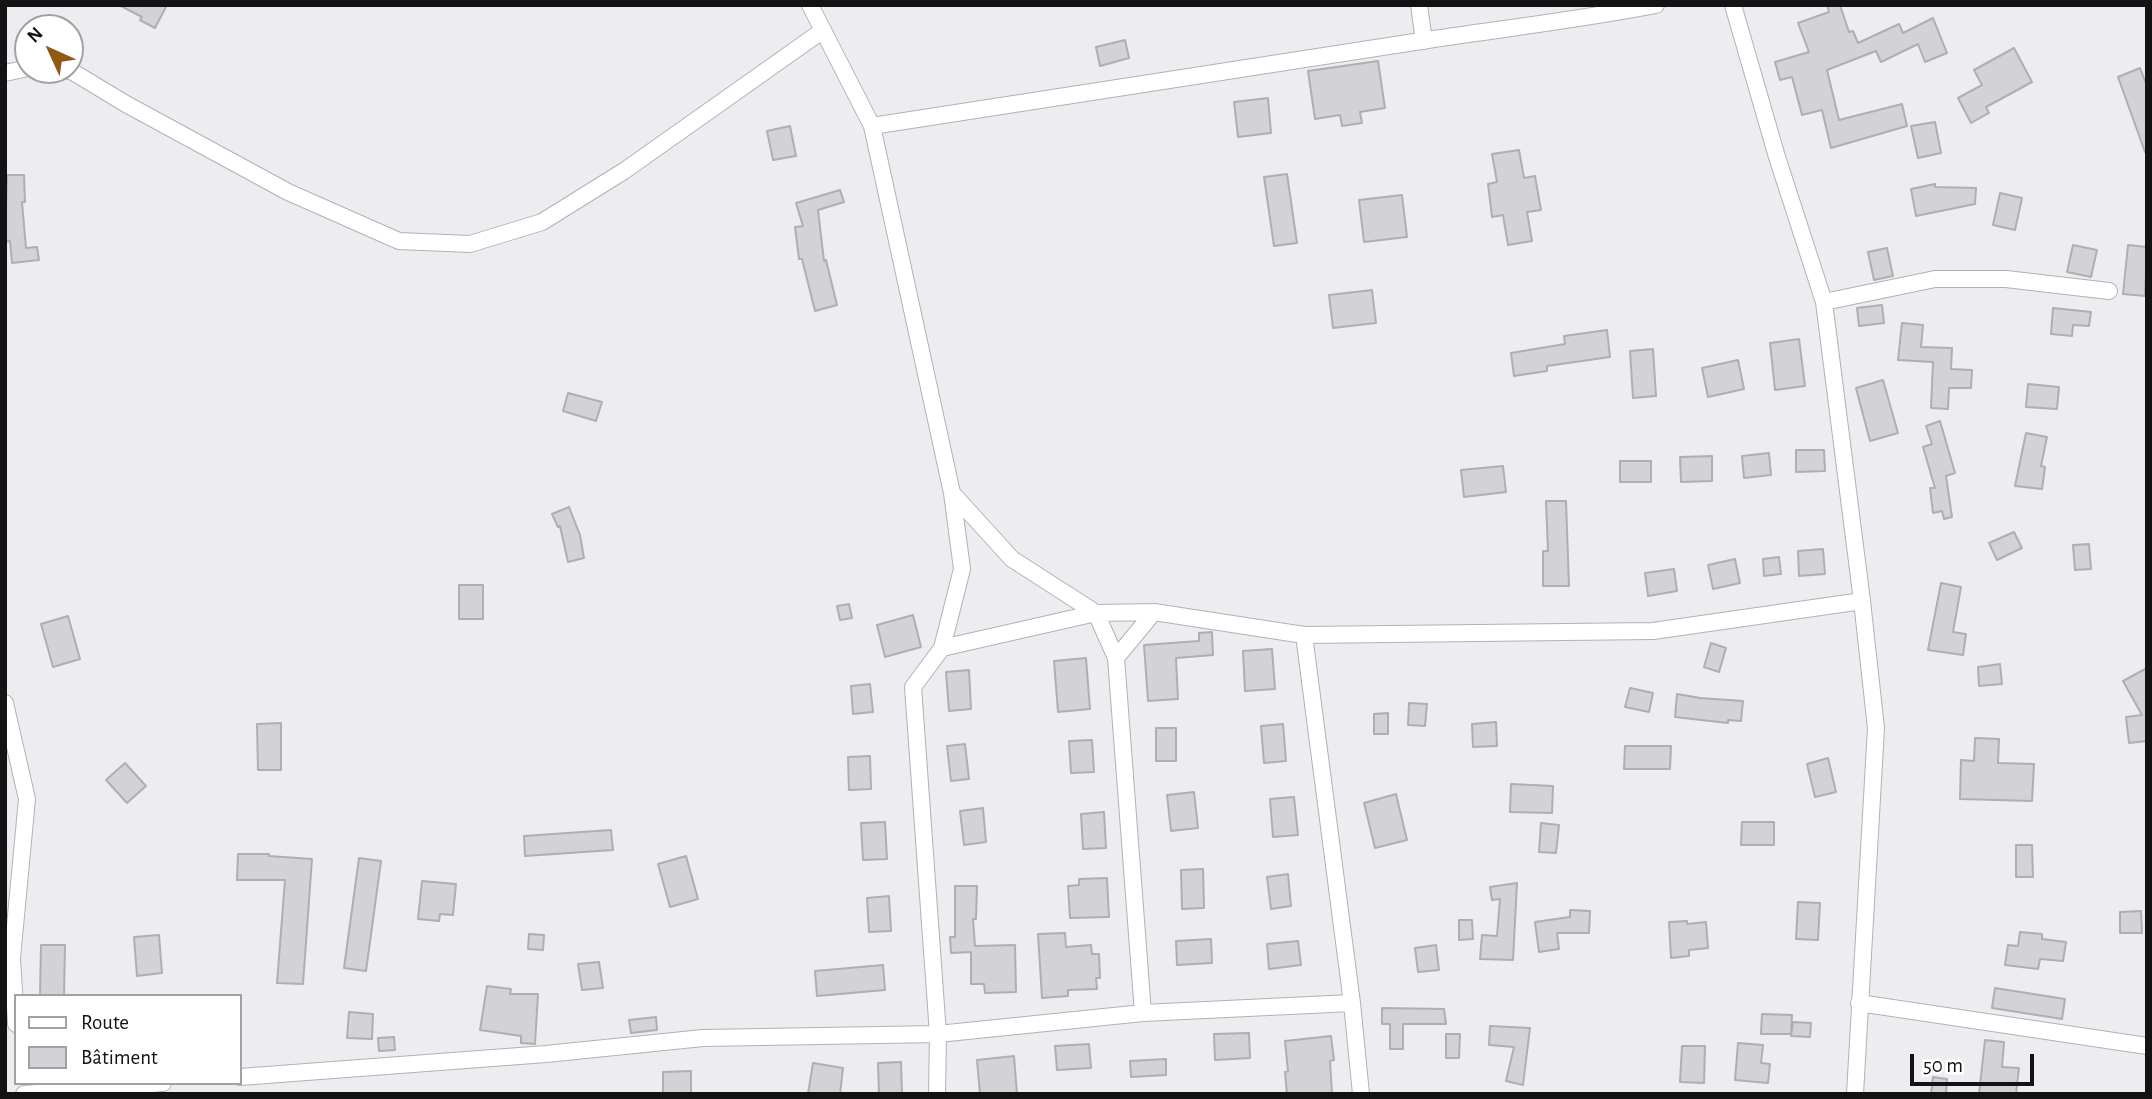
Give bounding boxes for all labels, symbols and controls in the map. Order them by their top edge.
north arrow [14,14,84,84]
text: N [24,24,47,47]
legend [14,994,242,1085]
text: Route [81,1012,129,1033]
scale bar [1914,1040,2038,1084]
text: Bâtiment [81,1047,158,1068]
text: 50 m [1923,1055,1963,1076]

